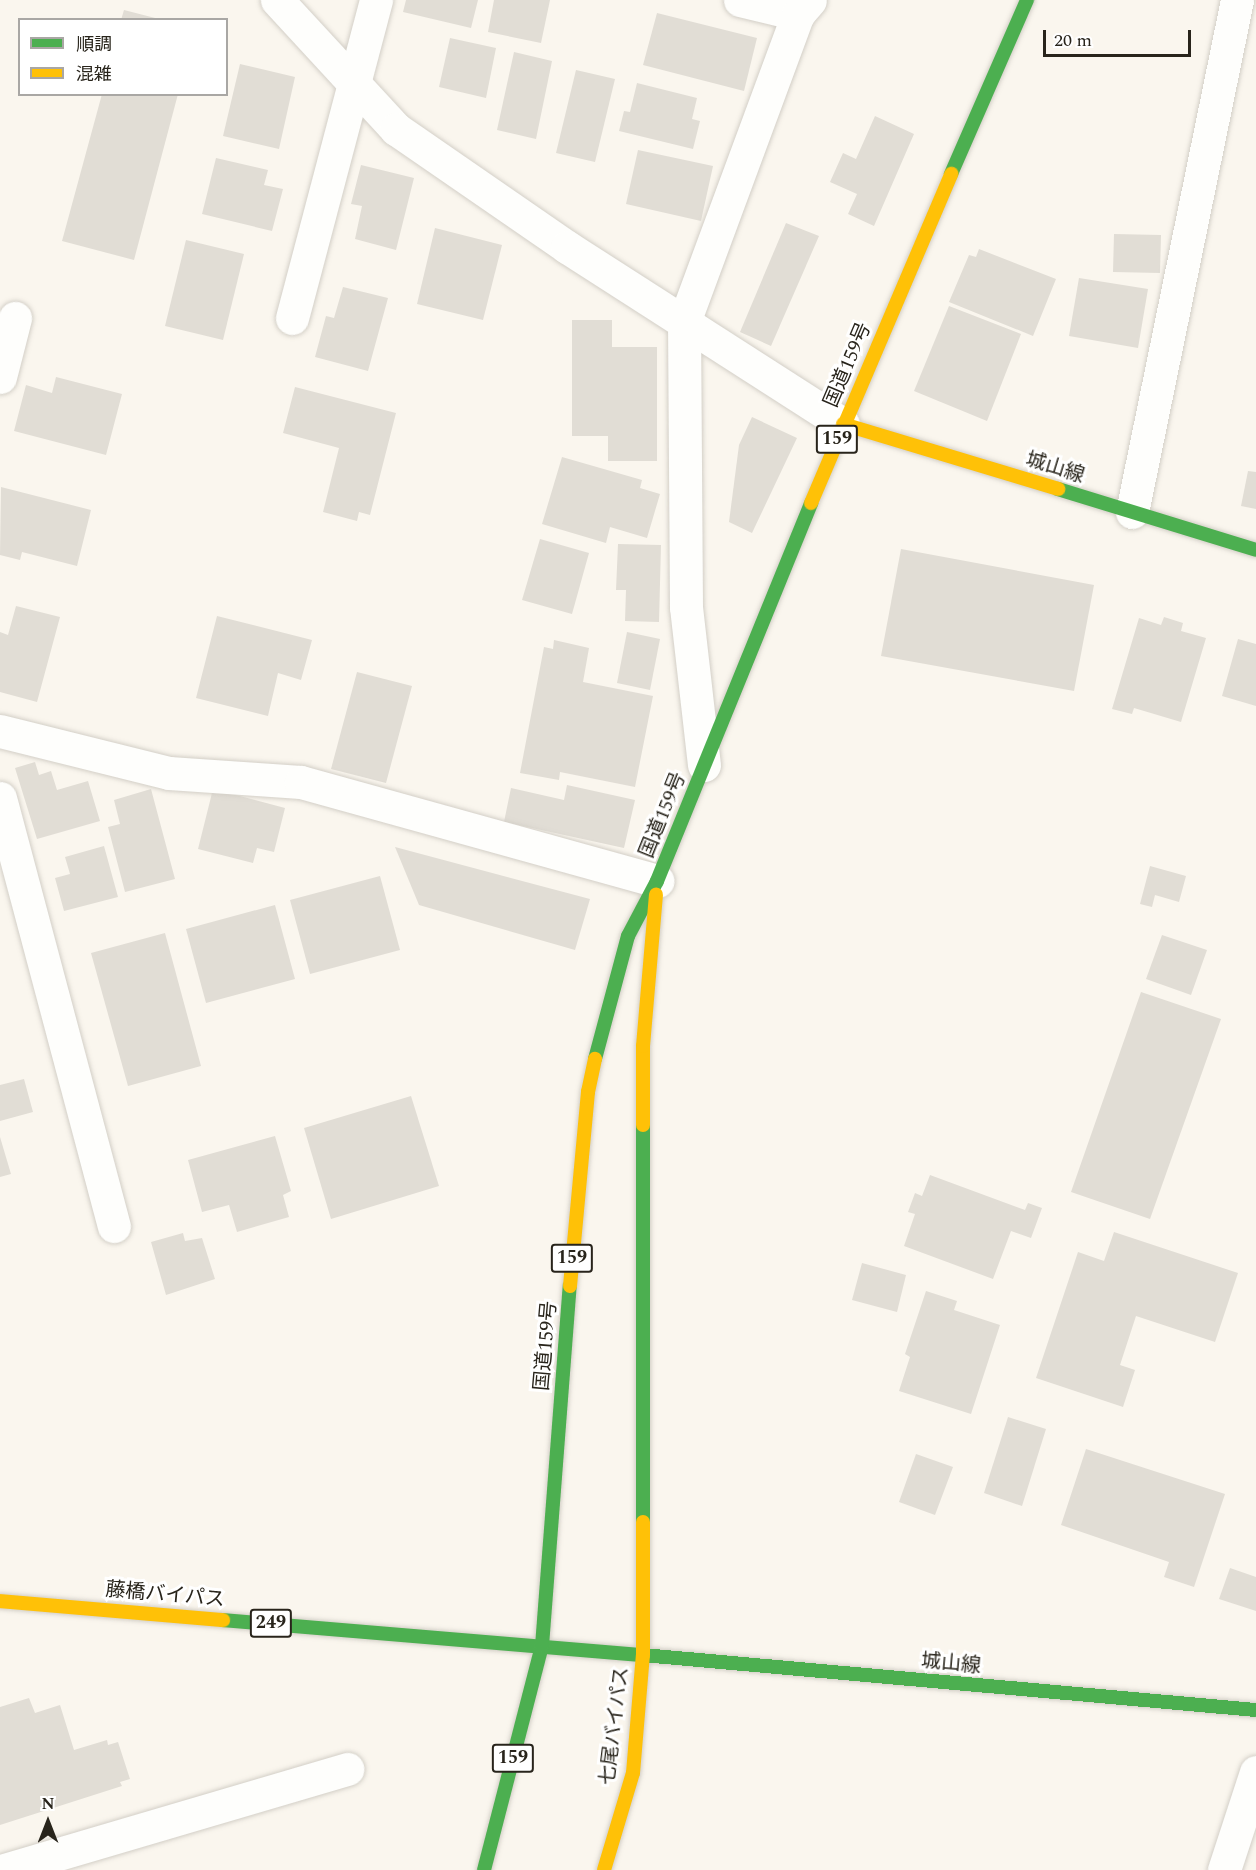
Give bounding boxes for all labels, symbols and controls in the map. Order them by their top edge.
legend [18,18,228,96]
scale bar [1046,18,1194,56]
text: 20 m [1054,27,1092,54]
text: 順調 [76,31,112,58]
text: 混雑 [76,61,112,88]
street label: 国道159号 [819,319,877,411]
road number: 159 [814,424,860,454]
street label: 城山線 [1023,448,1087,488]
street label: 国道159号 [635,769,691,861]
road number: 159 [550,1243,594,1273]
street label: 国道159号 [530,1300,562,1392]
street label: 藤橋バイパス [104,1578,226,1612]
road number: 249 [248,1608,294,1638]
street label: 城山線 [920,1649,982,1679]
street label: 七尾バイパス [596,1665,634,1787]
road number: 159 [490,1743,536,1773]
north arrow [18,1792,78,1852]
text: N [41,1792,55,1816]

